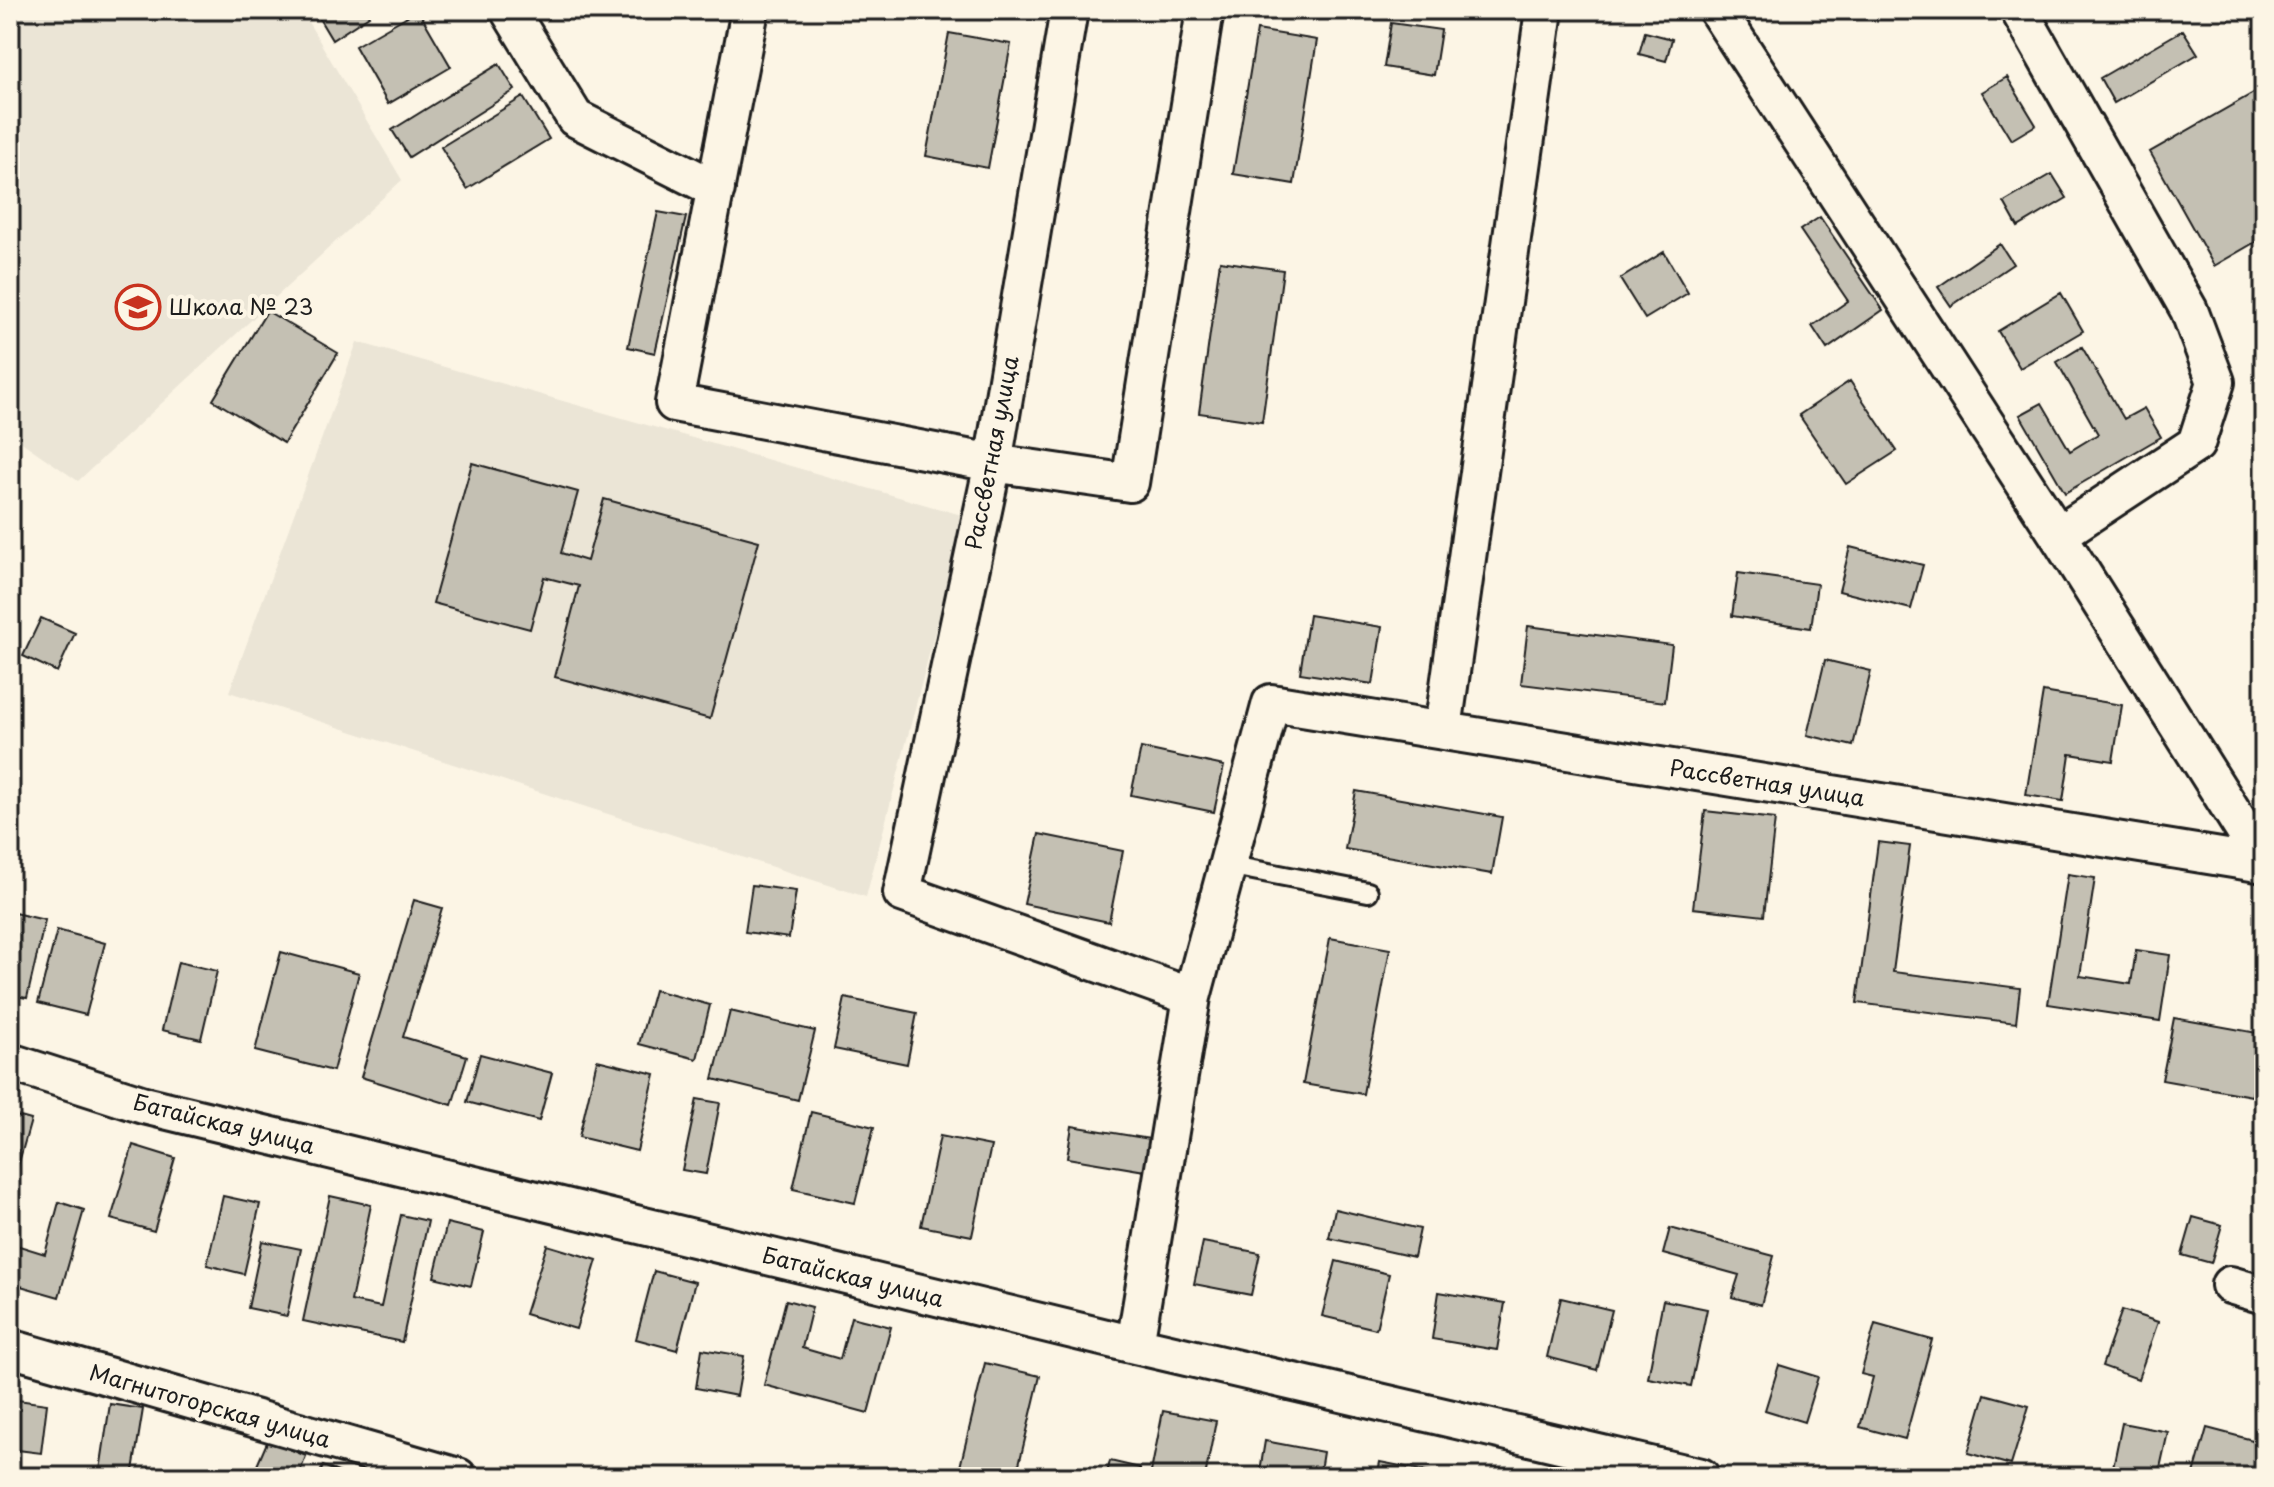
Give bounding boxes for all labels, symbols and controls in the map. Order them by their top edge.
school or university icon: Школа № 23 [114,283,162,331]
place label: Школа № 23 [169,289,313,322]
street label: Рассветная улица [956,353,1026,553]
street label: Рассветная улица [1667,750,1867,813]
street label: Батайская улица [130,1084,319,1161]
street label: Батайская улица [759,1237,948,1314]
street label: Магнитогорская улица [86,1354,335,1455]

